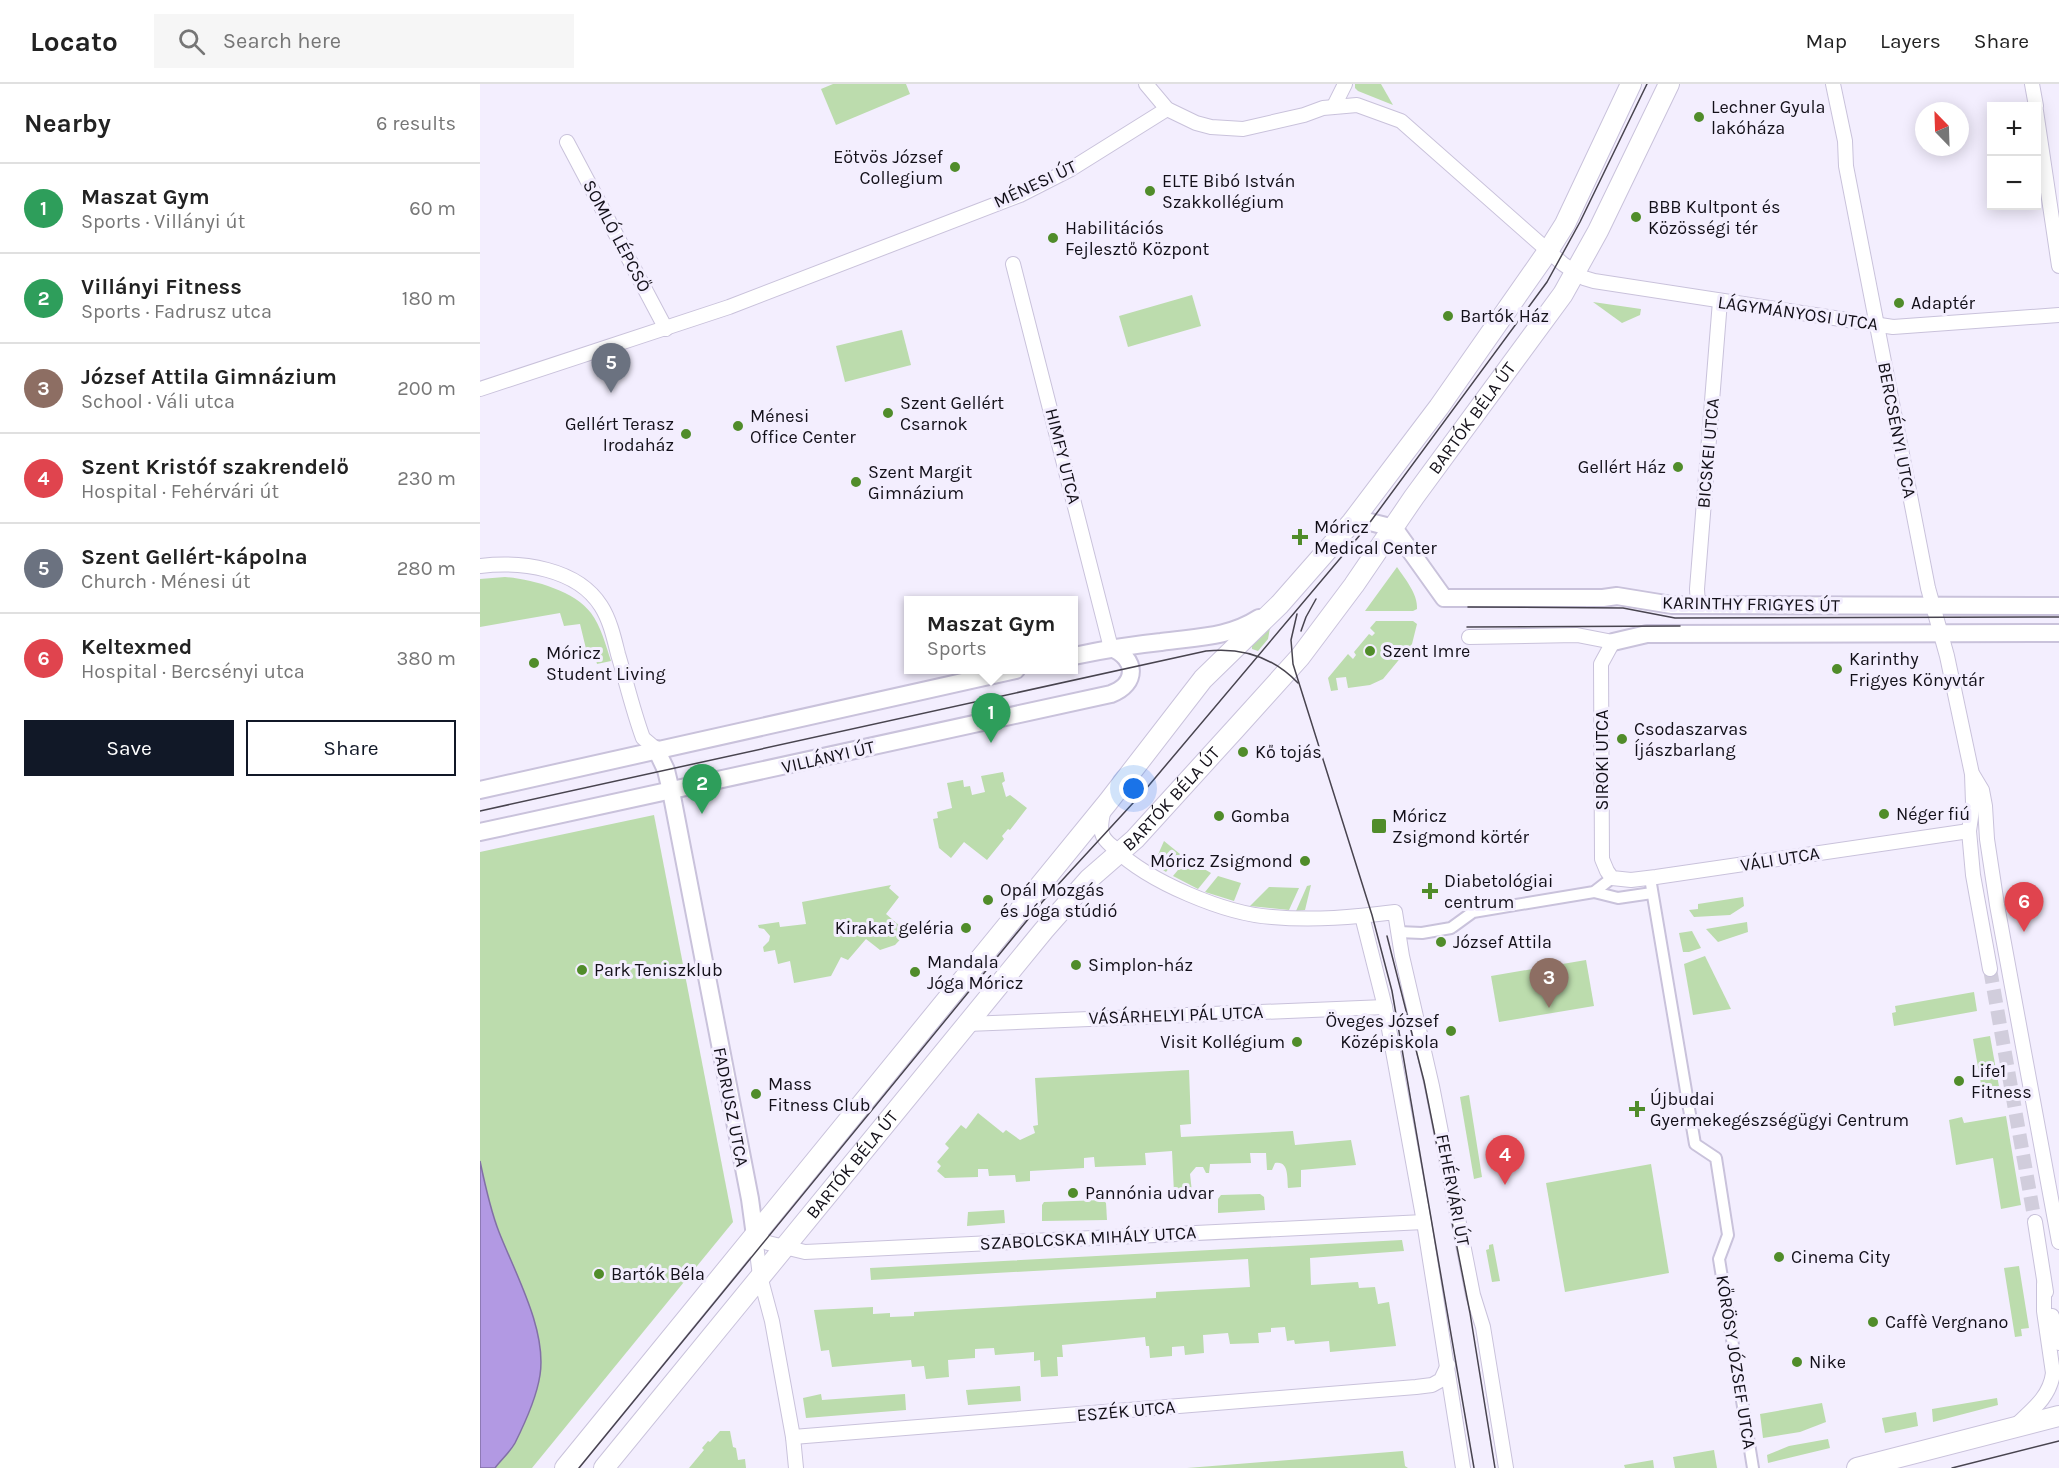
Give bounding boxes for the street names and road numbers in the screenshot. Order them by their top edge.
street label: MÉNESI ÚT [990,154,1080,213]
street label: SOMLÓ LÉPCSŐ [578,176,657,296]
street label: LÁGYMÁNYOSI UTCA [1716,290,1880,335]
street label: BARTÓK BÉLA ÚT [1424,358,1520,478]
street label: BERCSÉNYI UTCA [1873,360,1922,500]
street label: BICSKEI UTCA [1692,397,1724,509]
street label: HIMFY UTCA [1040,406,1086,506]
street label: KARINTHY FRIGYES ÚT [1662,590,1840,617]
street label: SIROKI UTCA [1591,710,1613,810]
street label: VILLÁNYI ÚT [779,735,877,778]
street label: BARTÓK BÉLA ÚT [1118,742,1224,856]
street label: VÁLI UTCA [1739,841,1821,876]
street label: VÁSÁRHELYI PÁL UTCA [1088,1000,1264,1029]
street label: FADRUSZ UTCA [709,1045,753,1169]
street label: BARTÓK BÉLA ÚT [801,1106,903,1223]
street label: FEHÉRVÁRI ÚT [1431,1132,1476,1248]
street label: SZABOLCSKA MIHÁLY UTCA [979,1220,1197,1255]
street label: KŐRÖSY JÓZSEF UTCA [1711,1273,1762,1451]
street label: ESZÉK UTCA [1076,1395,1176,1426]

